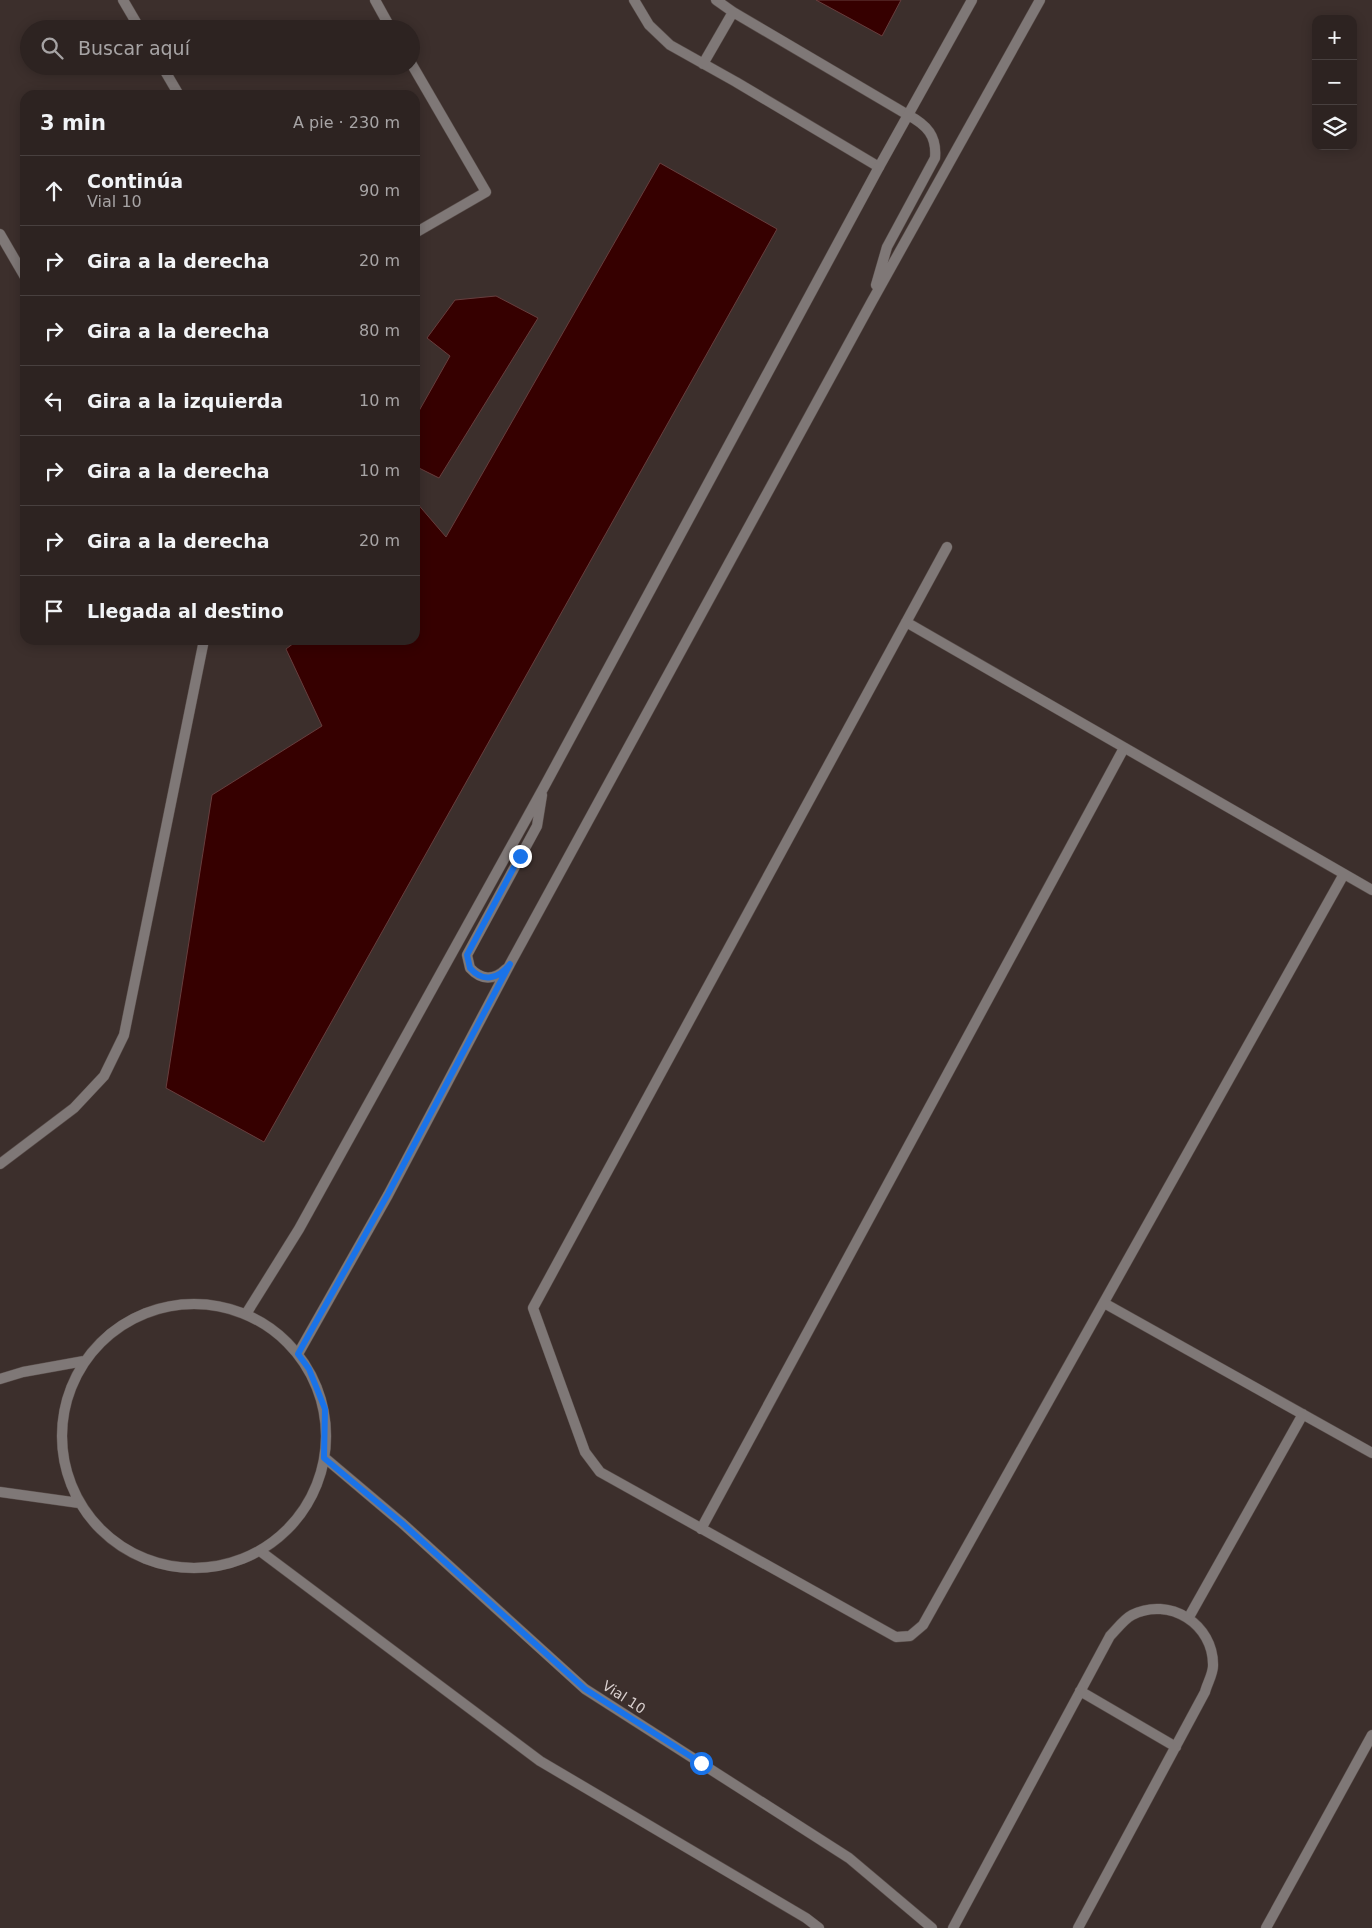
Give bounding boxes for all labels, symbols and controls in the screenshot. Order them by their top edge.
map controls [1312,15,1357,150]
button: + [1312,15,1357,60]
search box [20,20,420,75]
icon: search [38,34,66,62]
text: Buscar aquí [78,37,190,59]
button: − [1312,60,1357,105]
button: layers [1312,105,1357,150]
text: 3 min [40,111,106,135]
text: A pie · 230 m [293,113,400,132]
text: Continúa [87,170,183,192]
icon: ahead [40,177,68,205]
text: 90 m [359,181,400,200]
text: Vial 10 [87,192,142,211]
icon: right [40,247,68,275]
text: Gira a la derecha [87,250,270,272]
text: 20 m [359,251,400,270]
icon: right [40,317,68,345]
text: Gira a la derecha [87,320,270,342]
text: 80 m [359,321,400,340]
icon: left [40,387,68,415]
text: Gira a la izquierda [87,390,283,412]
text: 10 m [359,391,400,410]
icon: right [40,457,68,485]
text: Gira a la derecha [87,460,270,482]
text: 10 m [359,461,400,480]
icon: right [40,527,68,555]
text: Gira a la derecha [87,530,270,552]
text: 20 m [359,531,400,550]
icon: arrive [40,597,68,625]
text: Llegada al destino [87,600,284,622]
route end [509,845,532,868]
street label: Vial 10 [600,1677,648,1717]
route start [690,1752,713,1775]

